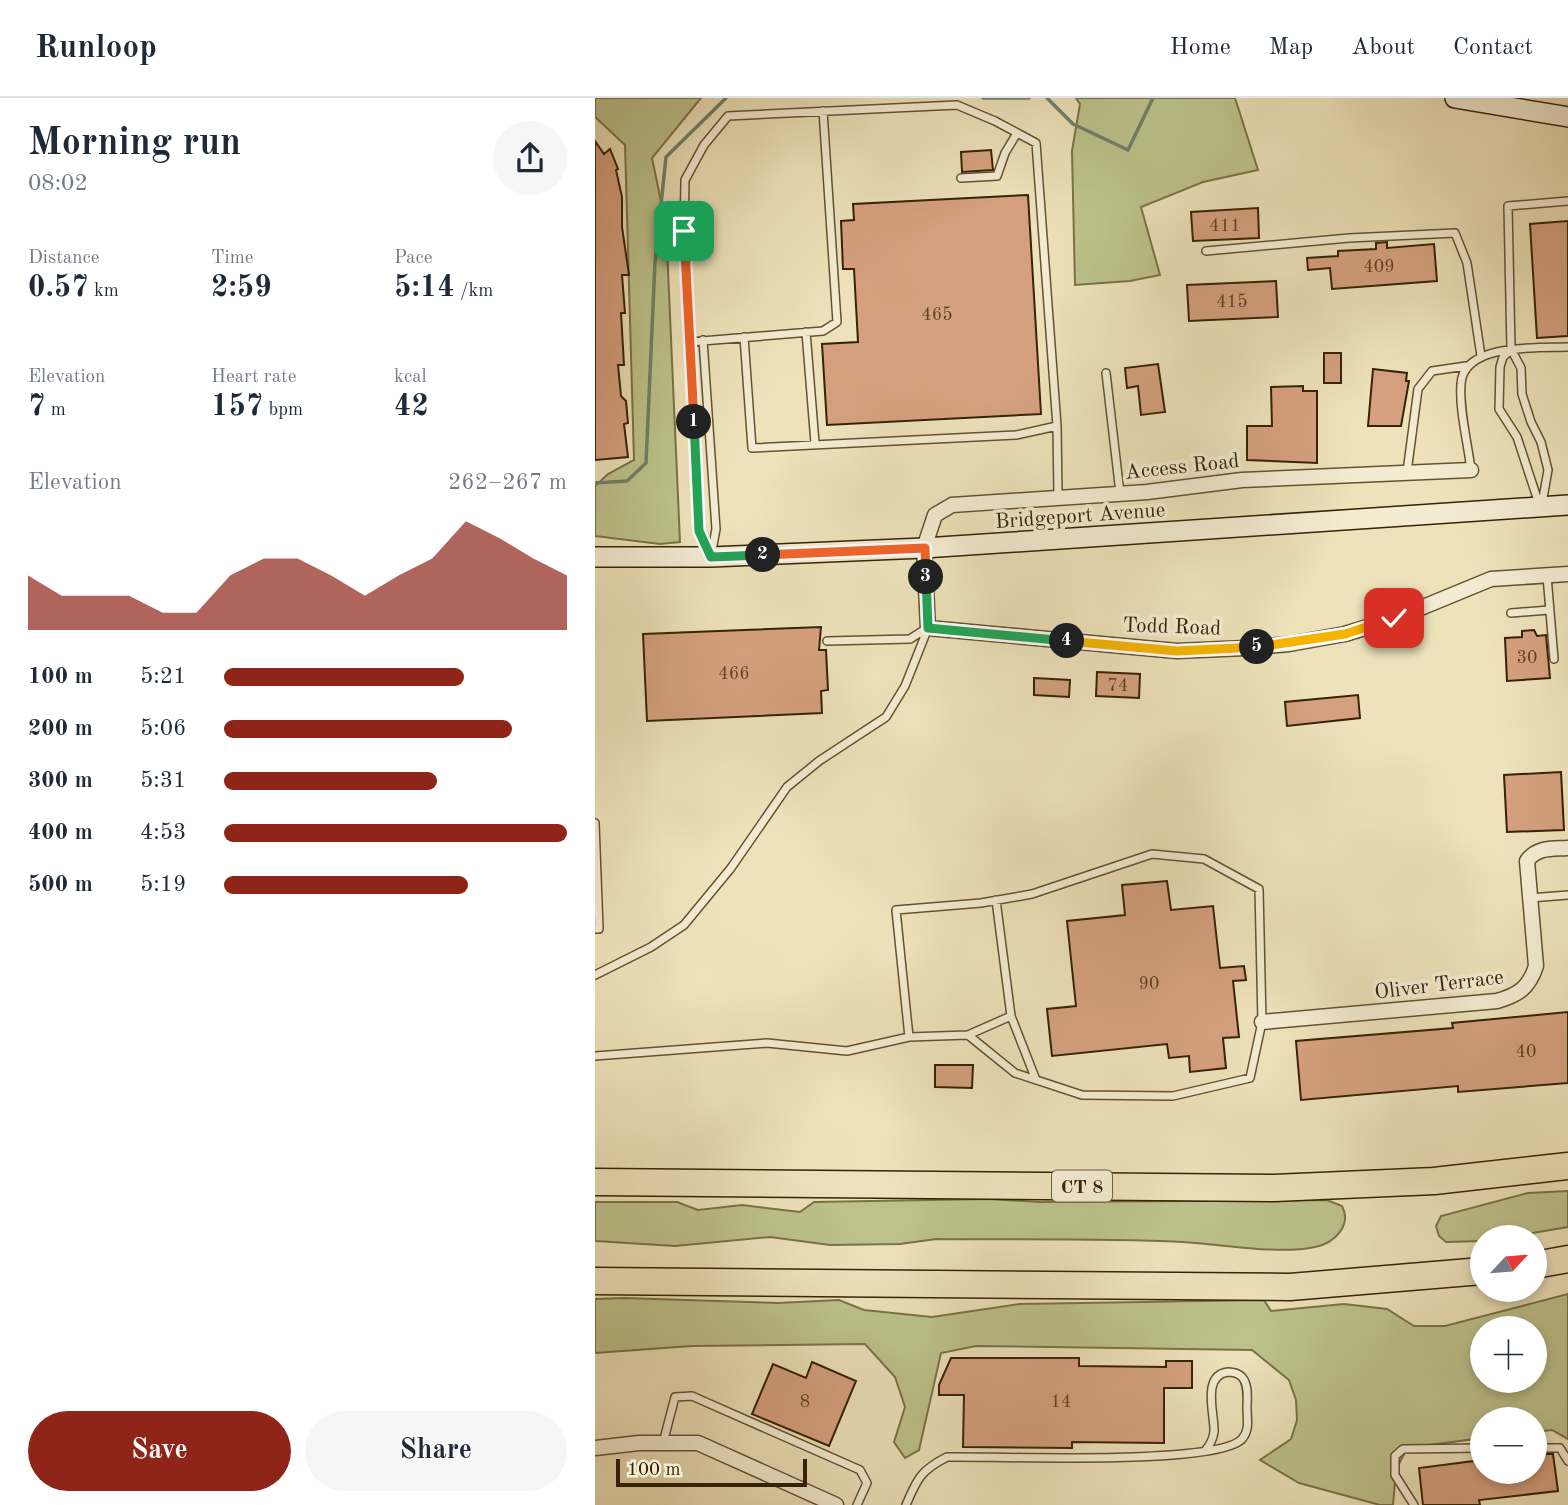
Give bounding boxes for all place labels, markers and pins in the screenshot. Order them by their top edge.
pin [654,201,714,261]
pin: 1 [677,404,711,440]
pin: 2 [745,538,781,573]
pin: 3 [909,560,943,594]
pin [1364,588,1424,648]
pin: 4 [1049,624,1085,658]
pin: 5 [1239,630,1275,664]

